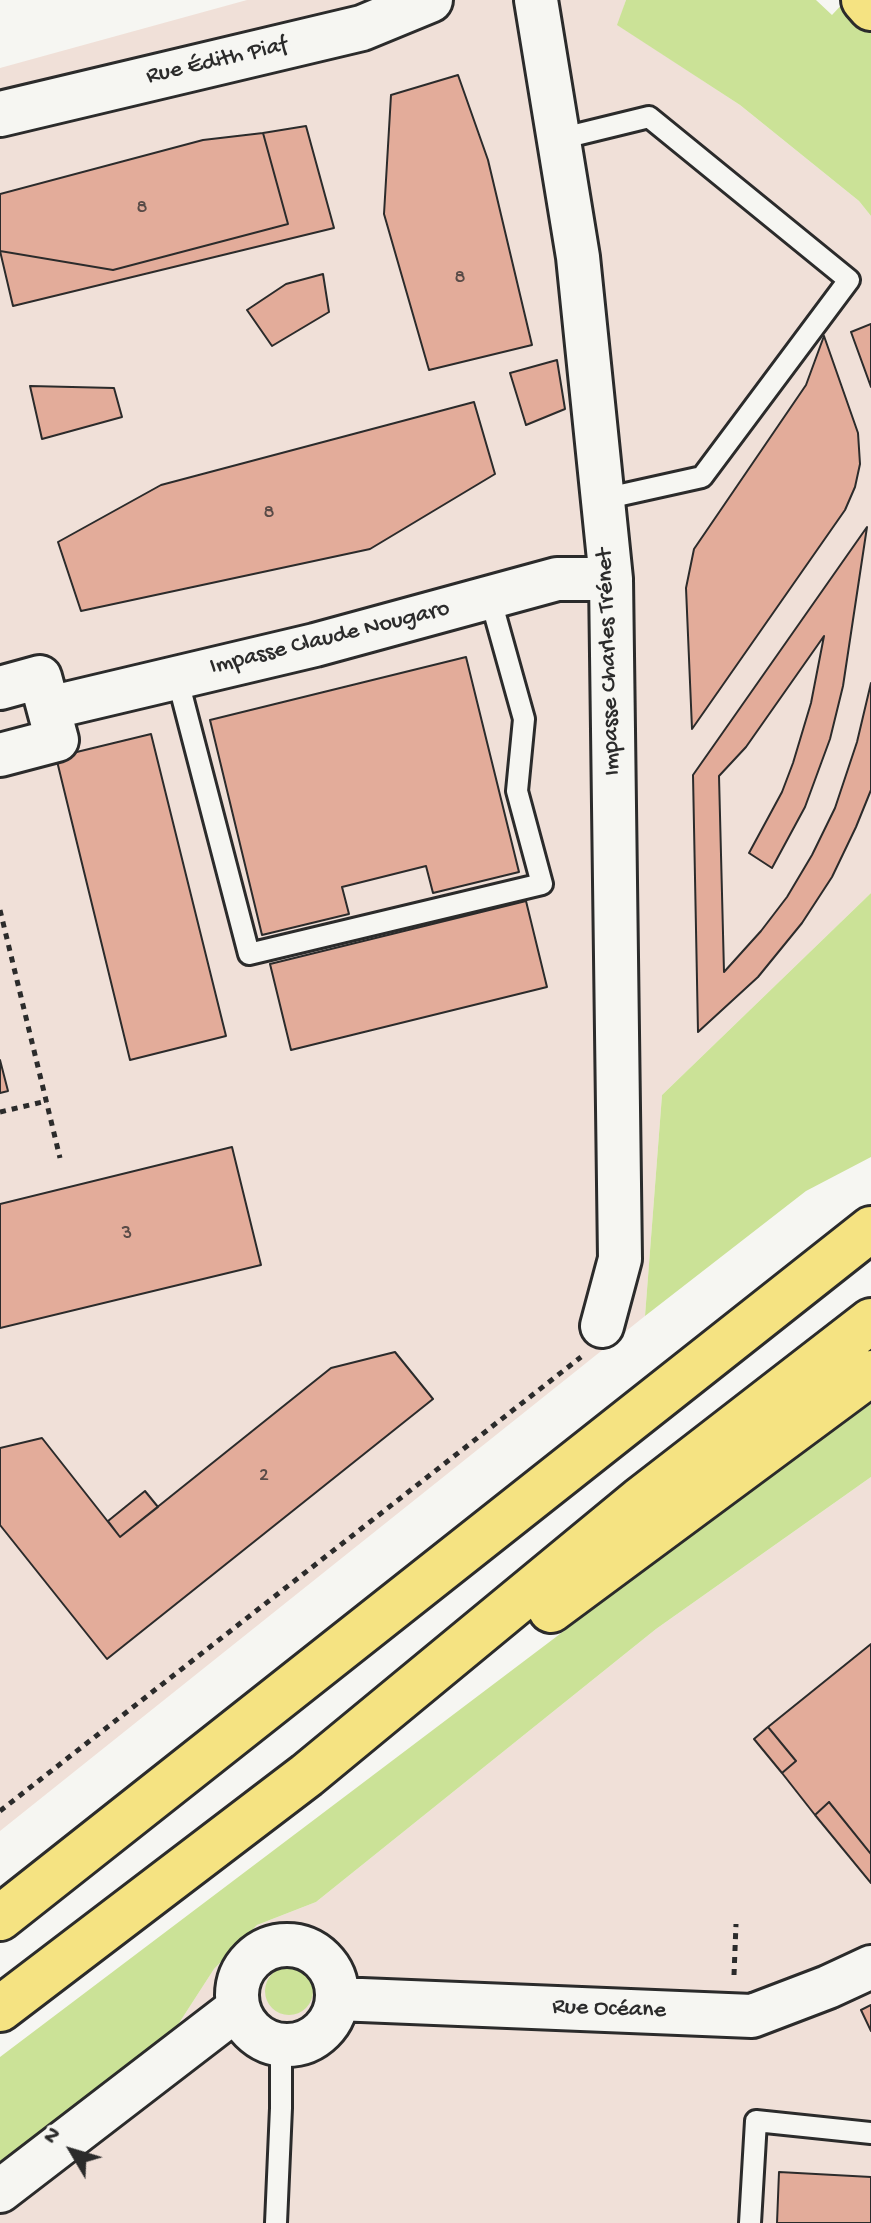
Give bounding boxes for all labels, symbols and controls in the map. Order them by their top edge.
street label: Rue Édith Piaf [144,32,290,92]
house number: 8 [137,197,147,221]
house number: 8 [455,267,465,291]
house number: 8 [264,502,274,526]
street label: Impasse Charles Trénet [592,548,628,776]
street label: Impasse Claude Nougaro [207,595,453,683]
house number: 3 [122,1223,132,1247]
house number: 2 [259,1465,269,1489]
street label: Rue Océane [552,1994,666,2026]
north arrow [32,2111,112,2191]
text: N [38,2123,68,2150]

